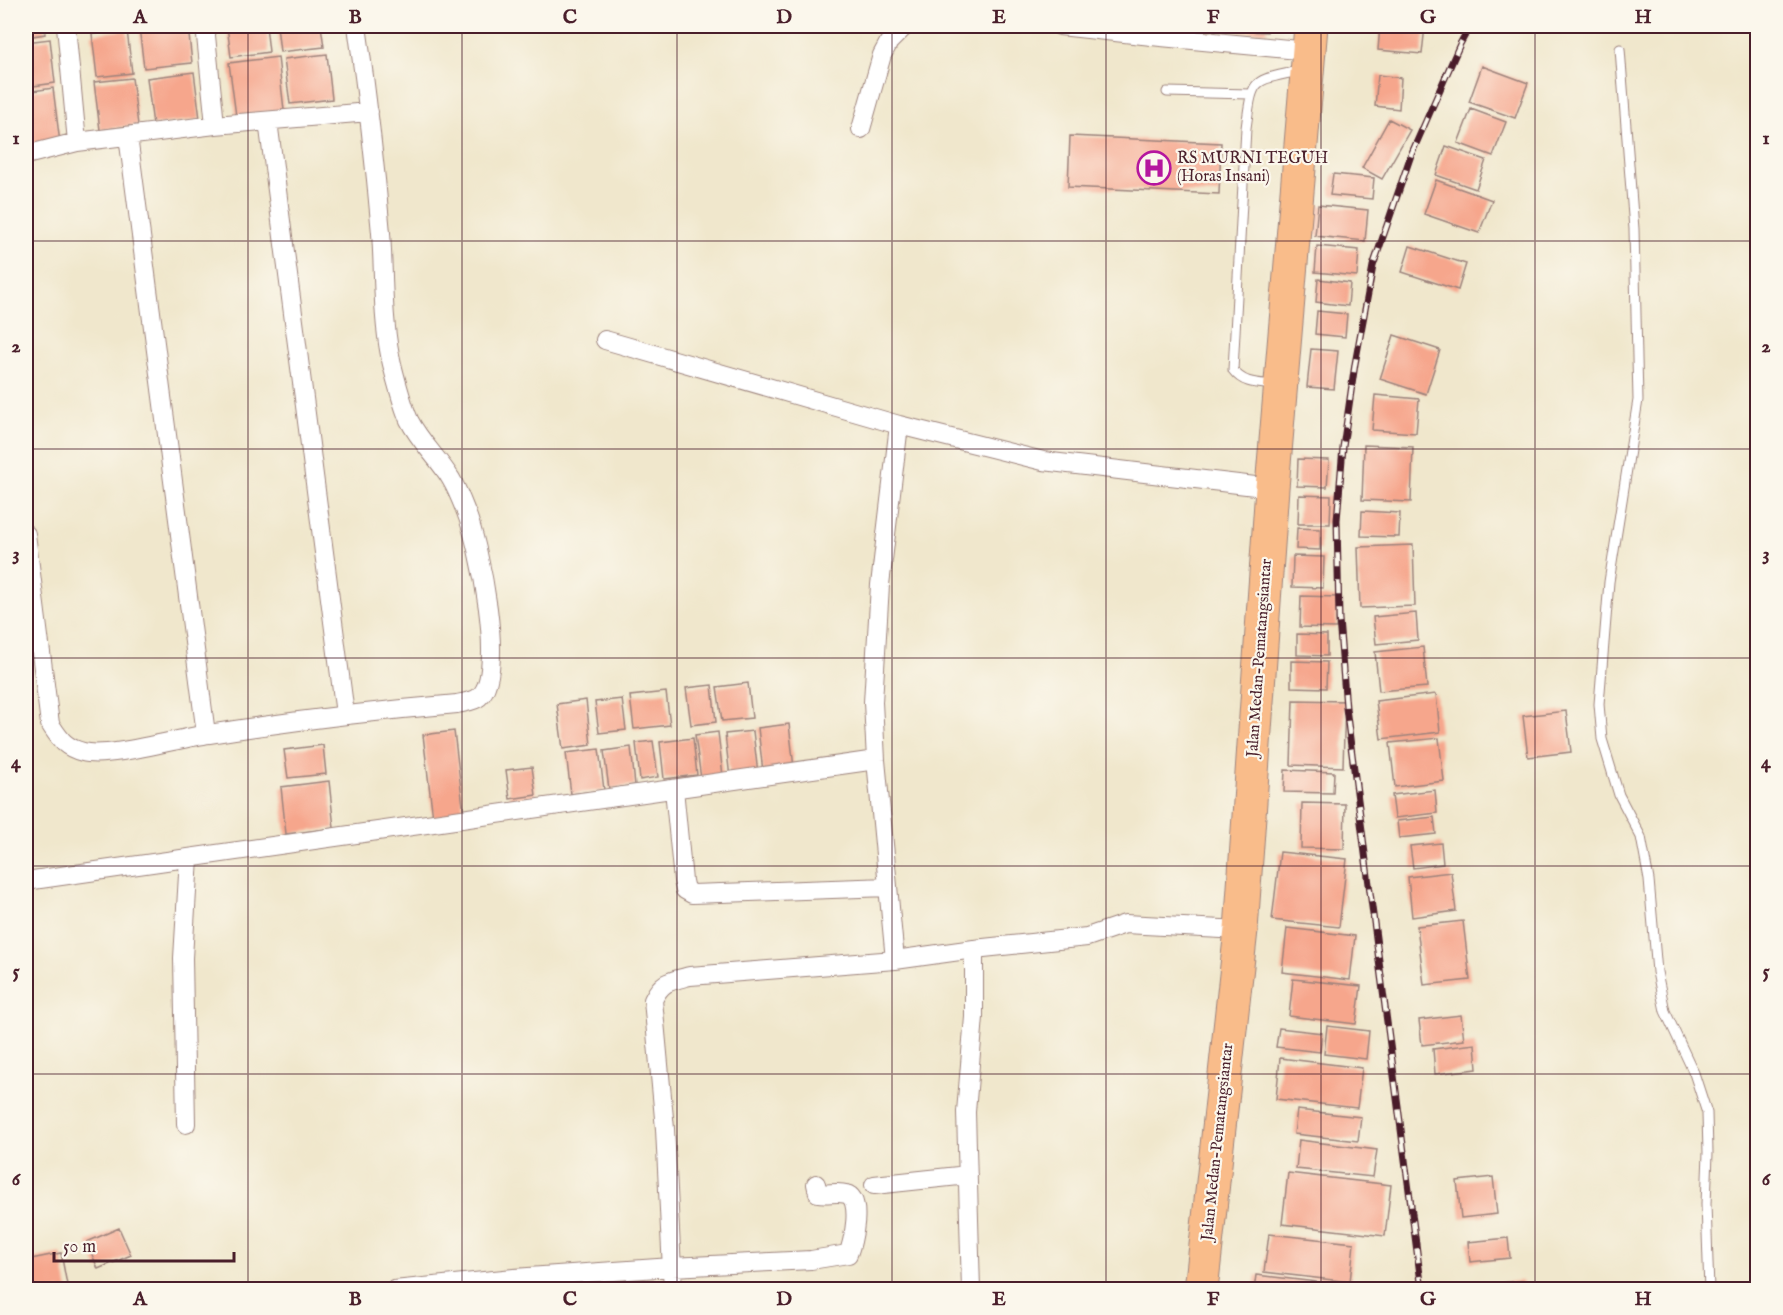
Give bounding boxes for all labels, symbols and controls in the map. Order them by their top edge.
text: A [132,5,148,30]
text: B [348,5,362,30]
text: C [563,5,577,30]
text: D [776,5,792,30]
text: E [992,5,1006,30]
text: F [1207,5,1220,30]
text: G [1420,5,1437,30]
text: H [1634,5,1652,30]
text: 1 [12,126,20,151]
text: 1 [1762,126,1770,151]
place label: RS MURNI TEGUH (Horas Insani) [1177,149,1329,187]
hospital icon: RS MURNI TEGUH (Horas Insani) [1136,150,1172,186]
text: 2 [11,334,21,359]
text: 2 [1761,334,1771,359]
text: 3 [12,542,20,567]
text: 3 [1762,542,1770,567]
street label: Jalan Medan-Pematangsiantar [1243,558,1277,760]
text: 4 [11,750,22,775]
text: 4 [1761,750,1772,775]
text: 5 [12,959,20,984]
text: 5 [1762,959,1770,984]
street label: Jalan Medan-Pematangsiantar [1197,1042,1238,1244]
text: 6 [12,1167,22,1192]
text: 6 [1762,1167,1772,1192]
scale bar [54,1225,234,1263]
text: 50 m [63,1236,96,1259]
text: A [132,1287,148,1312]
text: B [348,1287,362,1312]
text: C [563,1287,577,1312]
text: D [776,1287,792,1312]
text: E [992,1287,1006,1312]
text: F [1207,1287,1220,1312]
text: G [1420,1287,1437,1312]
text: H [1634,1287,1652,1312]

